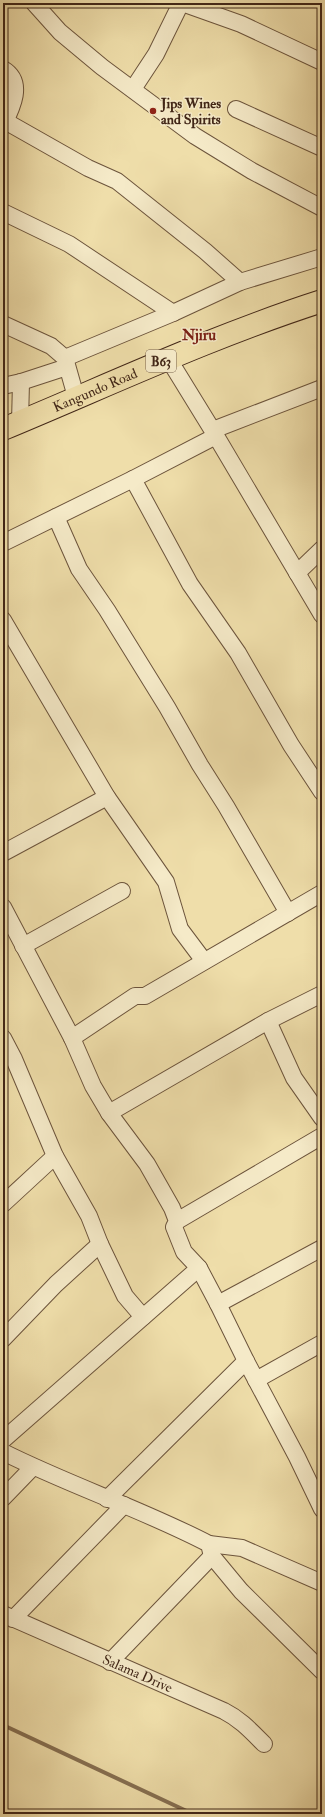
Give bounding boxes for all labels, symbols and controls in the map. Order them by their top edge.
place label: Jips Wines and Spirits [160,95,221,129]
marker: Jips Wines and Spirits [148,106,158,116]
district label: Njiru [181,326,216,345]
road number: B63 [146,350,176,372]
street label: Kangundo Road [50,365,140,416]
street label: Salama Drive [100,1651,175,1696]

